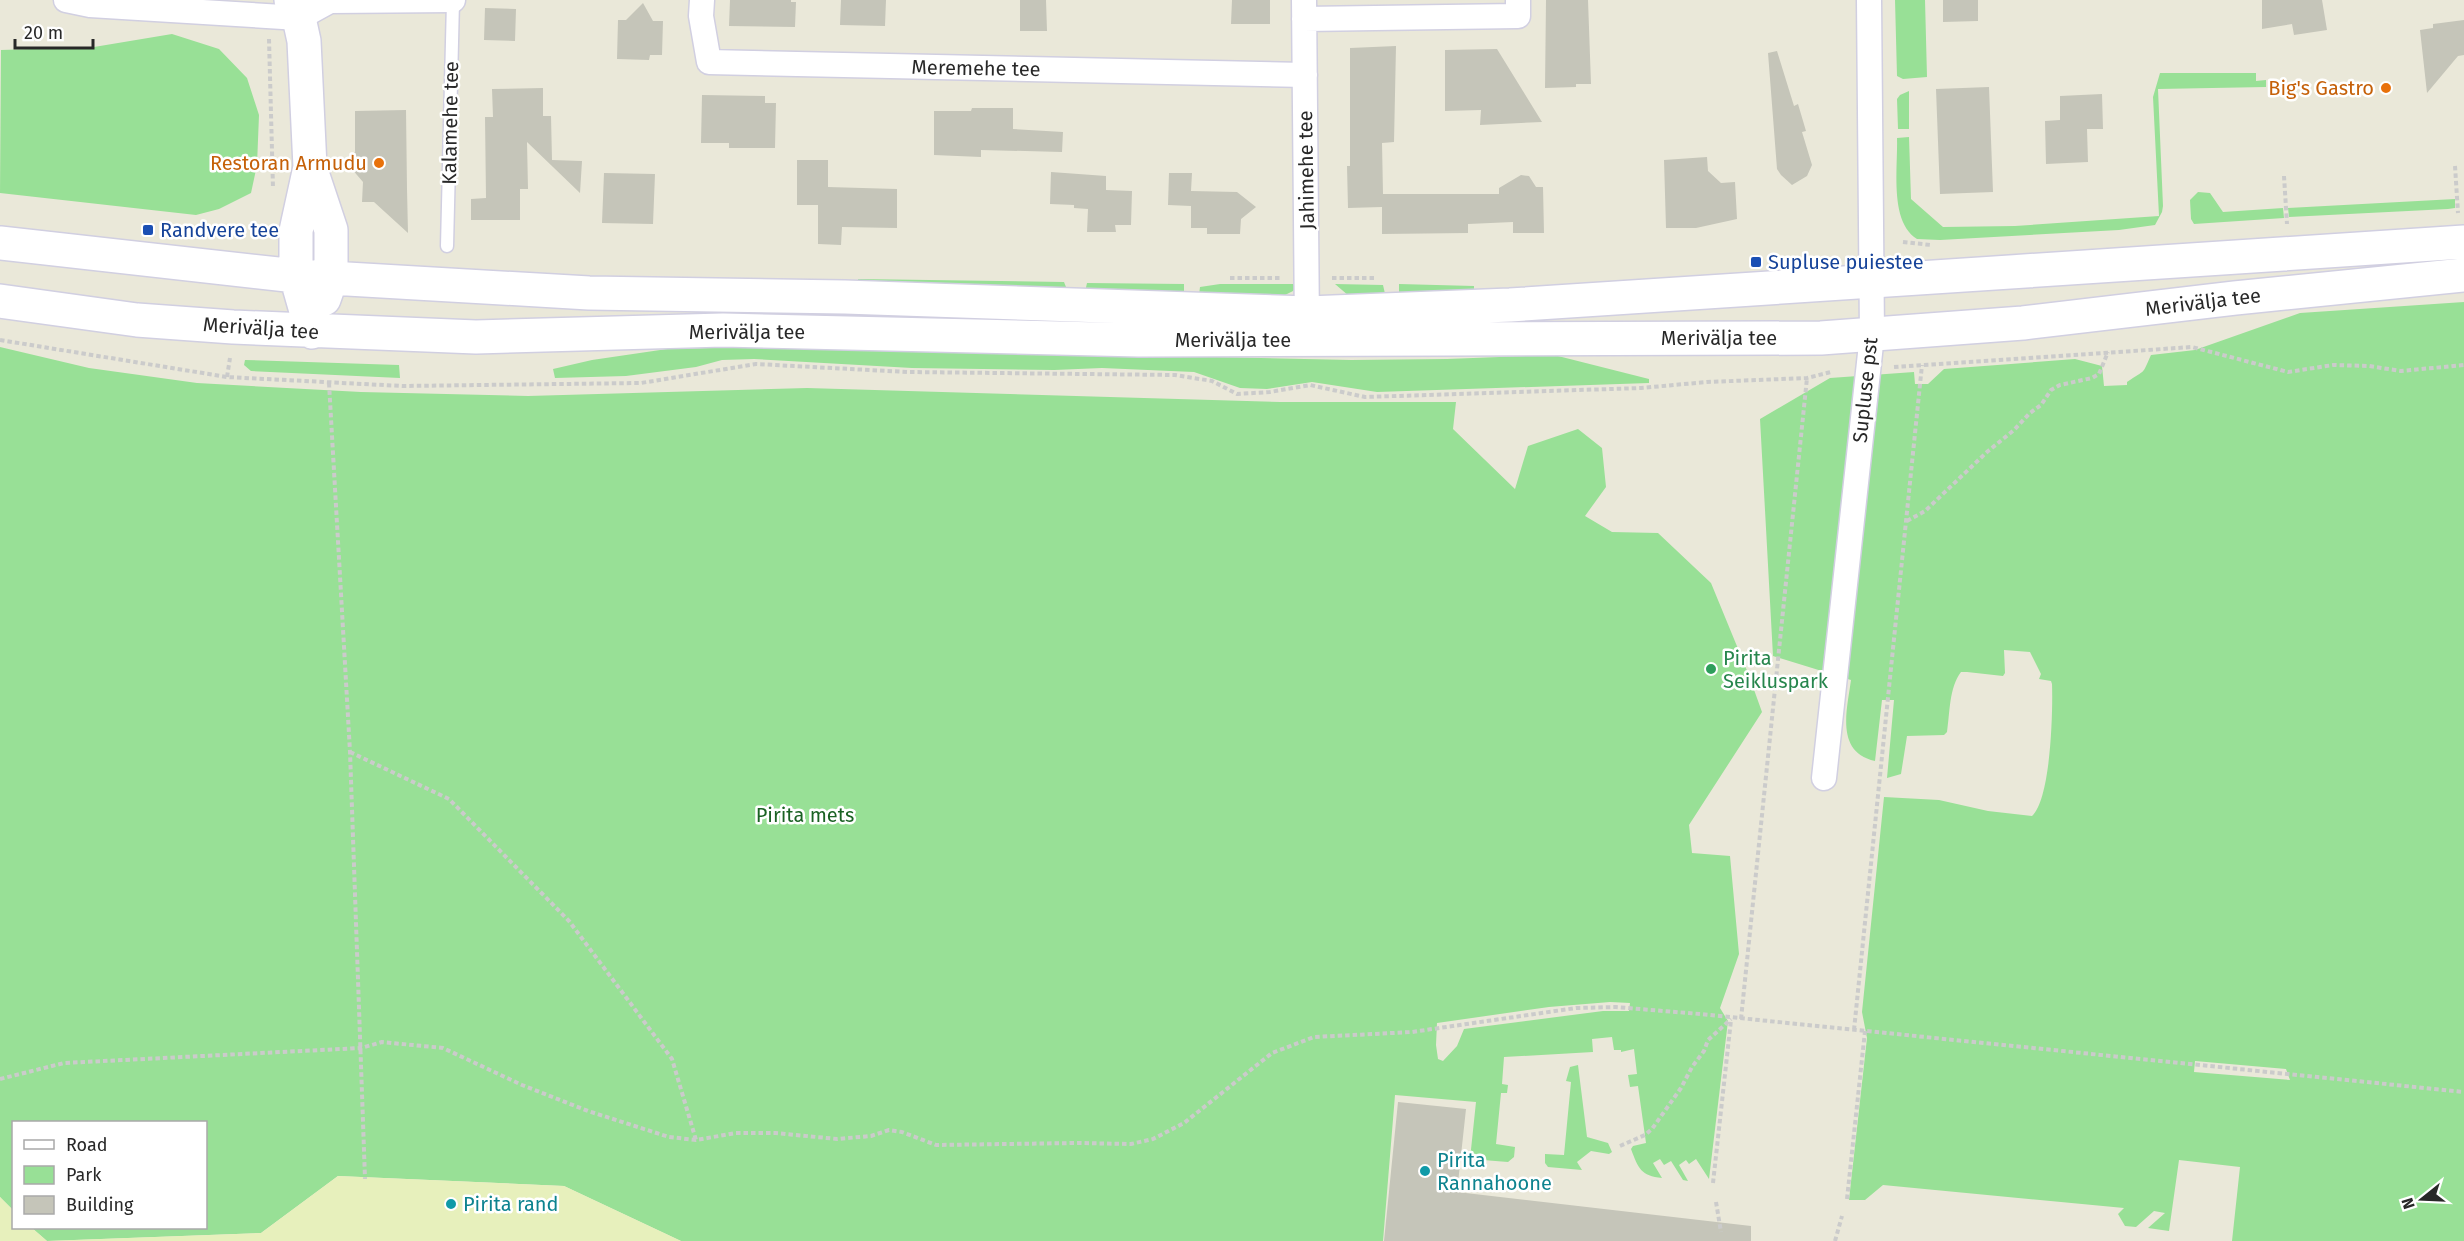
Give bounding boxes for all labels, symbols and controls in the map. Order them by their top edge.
scale bar [15,12,93,50]
text: 20 m [24,22,63,44]
street label: Meremehe tee [911,55,1041,81]
street label: Kalamehe tee [437,61,463,185]
place label: Big's Gastro [2268,76,2374,100]
marker: Big's Gastro [2379,81,2393,95]
street label: Jahimehe tee [1293,110,1319,230]
place label: Restoran Armudu [210,151,367,175]
marker: Restoran Armudu [372,156,386,170]
place label: Randvere tee [160,218,279,242]
marker: Randvere tee [141,223,155,237]
place label: Supluse puiestee [1768,250,1924,274]
marker: Supluse puiestee [1749,255,1763,269]
street label: Merivälja tee [2144,283,2262,321]
street label: Merivälja tee [202,312,320,344]
street label: Merivälja tee [689,320,805,344]
street label: Merivälja tee [1661,326,1777,350]
street label: Merivälja tee [1175,328,1291,352]
street label: Supluse pst [1848,335,1883,444]
place label: Pirita Seikluspark [1723,646,1829,693]
marker: Pirita Seikluspark [1704,662,1718,676]
park label: Pirita mets [756,803,854,827]
legend [12,1121,207,1229]
text: Road [66,1134,108,1156]
place label: Pirita Rannahoone [1437,1148,1552,1195]
text: Park [66,1164,102,1186]
marker: Pirita Rannahoone [1418,1164,1432,1178]
north arrow [2392,1169,2452,1229]
place label: Pirita rand [463,1192,558,1216]
text: Building [66,1194,134,1216]
text: N [2398,1196,2419,1211]
marker: Pirita rand [444,1197,458,1211]

